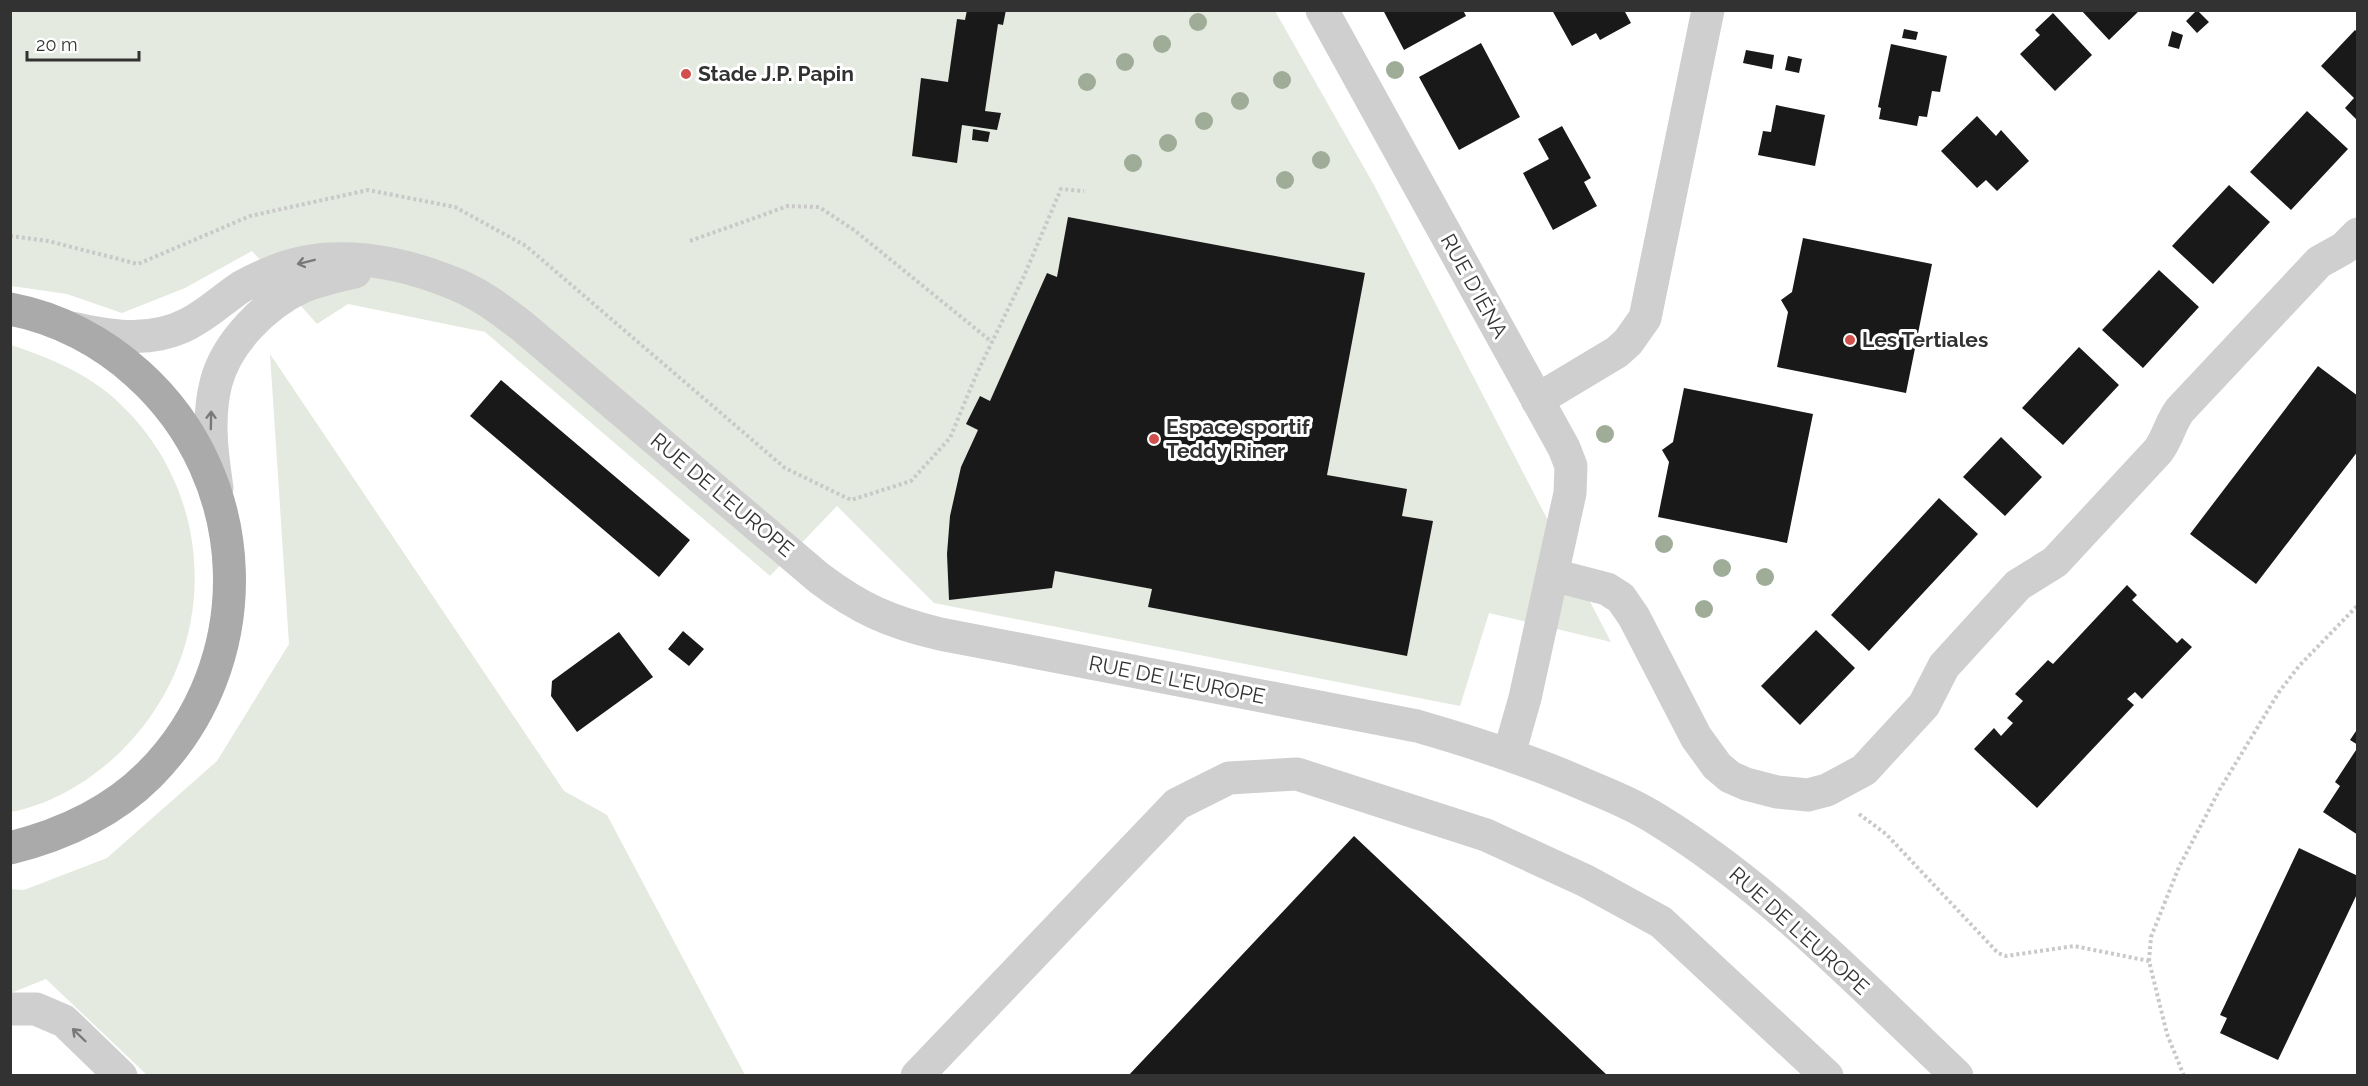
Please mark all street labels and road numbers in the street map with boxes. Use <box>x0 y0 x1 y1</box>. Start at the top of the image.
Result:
street label: RUE D'IÉNA <box>1436 229 1513 342</box>
street label: RUE DE L'EUROPE <box>646 427 799 562</box>
street label: RUE DE L'EUROPE <box>1087 650 1267 709</box>
street label: RUE DE L'EUROPE <box>1724 861 1874 1000</box>

